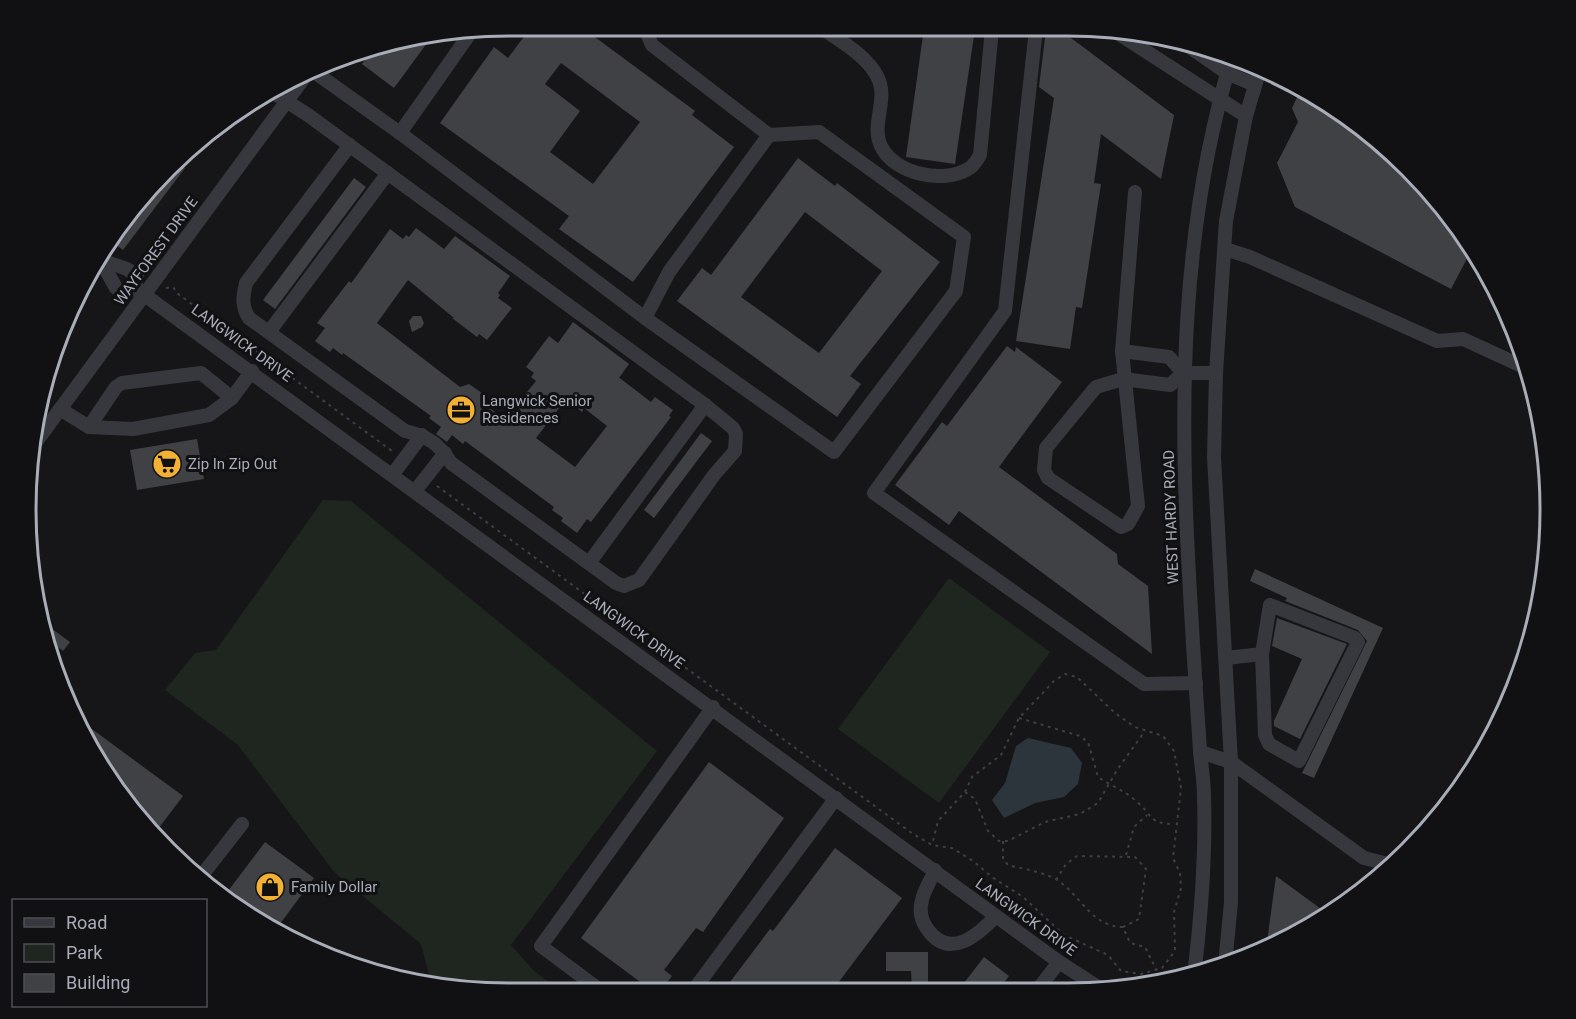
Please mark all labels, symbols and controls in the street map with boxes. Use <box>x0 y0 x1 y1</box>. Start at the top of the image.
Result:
street label: WAYFOREST DRIVE <box>111 193 202 309</box>
street label: LANGWICK DRIVE <box>188 300 296 386</box>
place label: Langwick Senior Residences <box>482 392 591 427</box>
office icon: Langwick Senior Residences <box>445 394 477 426</box>
supermarket icon: Zip In Zip Out <box>151 448 183 480</box>
street label: WEST HARDY ROAD <box>1160 450 1182 584</box>
place label: Zip In Zip Out <box>188 455 277 473</box>
street label: LANGWICK DRIVE <box>580 587 688 673</box>
shop icon: Family Dollar <box>254 871 286 903</box>
street label: LANGWICK DRIVE <box>972 874 1080 960</box>
place label: Family Dollar <box>291 878 377 896</box>
legend <box>12 899 207 1007</box>
text: Road <box>66 912 107 933</box>
text: Park <box>66 942 103 963</box>
text: Building <box>66 972 130 993</box>

